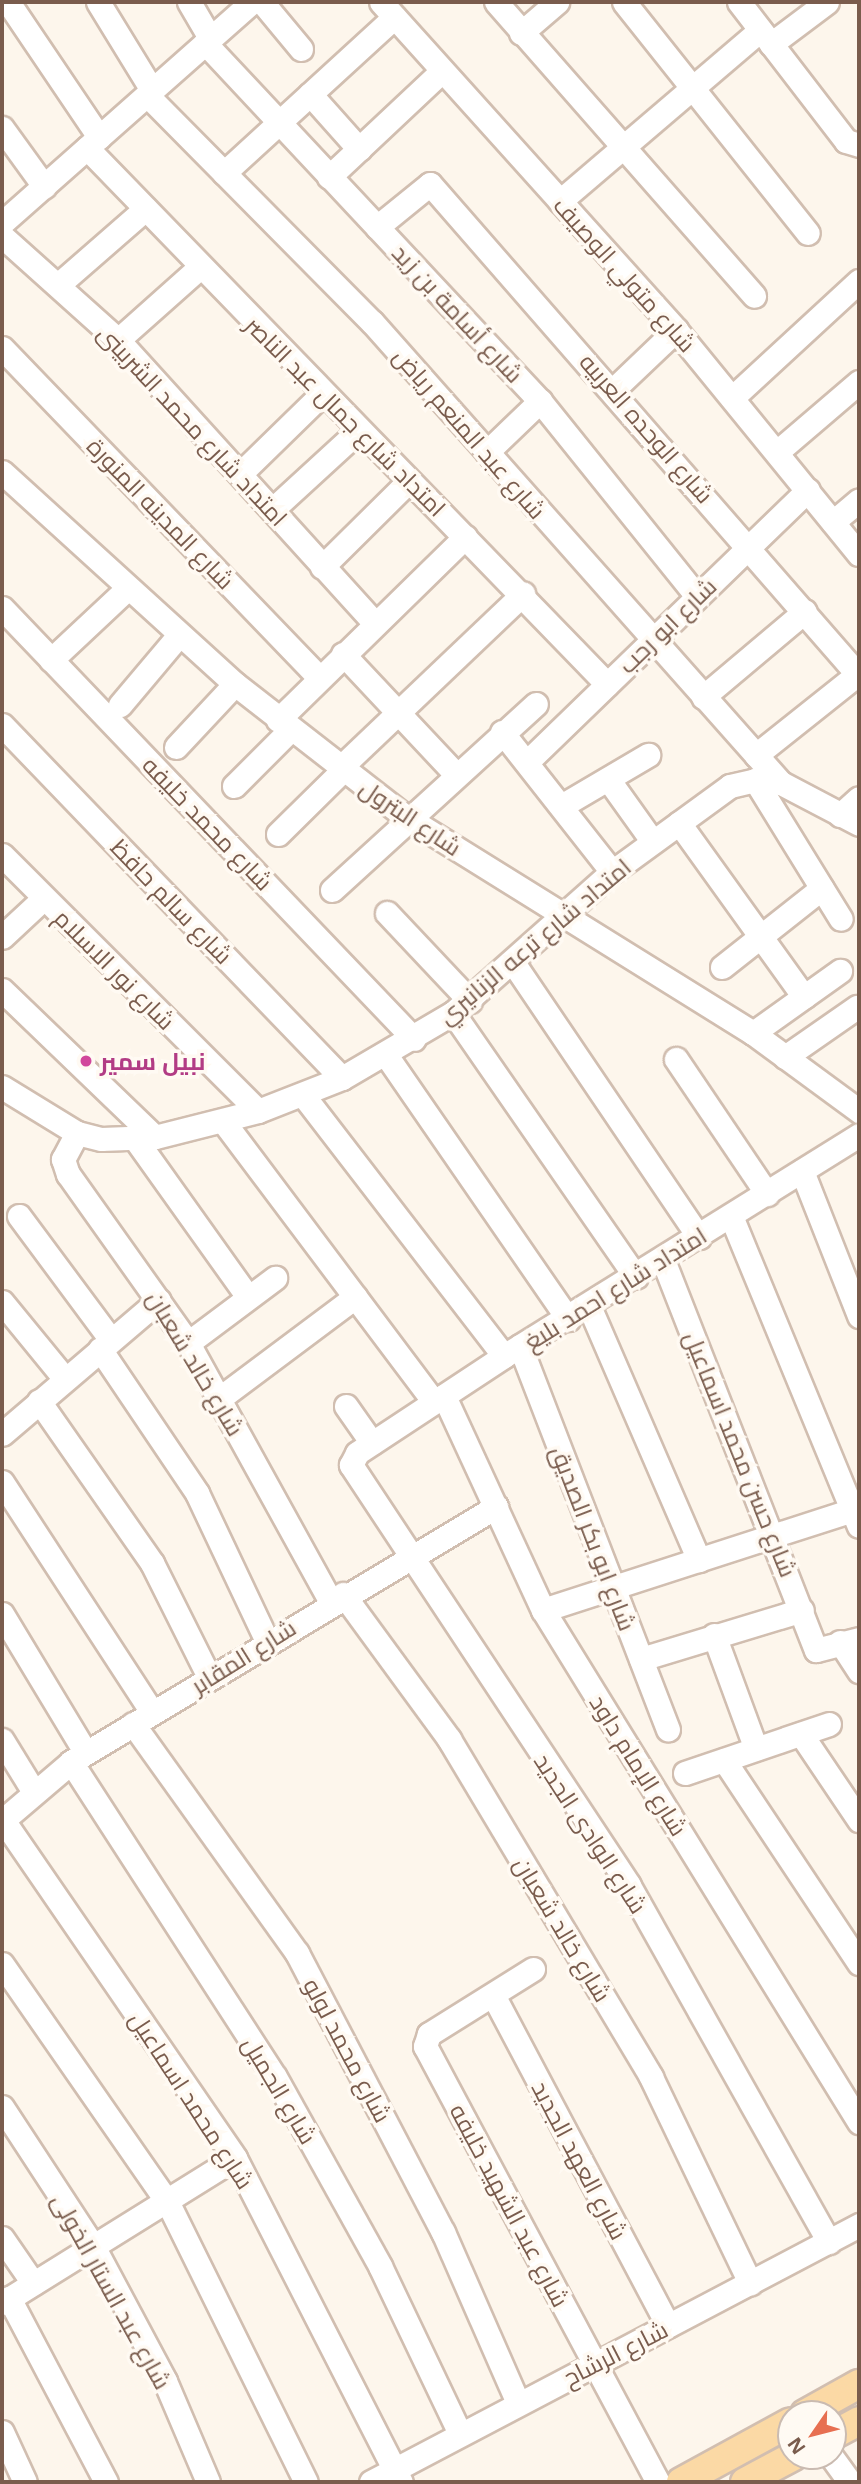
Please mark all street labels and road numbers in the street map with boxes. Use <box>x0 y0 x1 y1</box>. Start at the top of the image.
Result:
street label: شارع متولي الوصيف <box>548 191 702 357</box>
street label: شارع أسامة بن زيد <box>387 238 529 388</box>
street label: امتداد شارع جمال عبد الناصر <box>240 310 452 522</box>
street label: امتداد شارع محمد الشربينى <box>92 318 294 532</box>
street label: شارع عبد المنعم رياض <box>388 342 552 524</box>
street label: شارع الوحده العربيه <box>574 347 720 509</box>
street label: شارع المدينه المنورة <box>82 431 240 595</box>
street label: شارع ابو رجب <box>612 571 722 679</box>
street label: شارع محمد خليفه <box>137 750 279 896</box>
street label: شارع البترول <box>355 773 467 861</box>
street label: شارع سالم حافظ <box>105 833 239 969</box>
street label: امتداد شارع ترعه الزنانيري <box>432 852 636 1030</box>
street label: شارع نور الاسلام <box>49 903 181 1035</box>
street label: امتداد شارع احمد بليغ <box>518 1220 712 1356</box>
street label: شارع خالد شعبان <box>141 1285 251 1441</box>
street label: شارع حسن محمد اسماعيل <box>679 1327 803 1581</box>
street label: شارع ابو بكر الصديق <box>546 1442 642 1634</box>
street label: شارع المقابر <box>185 1613 301 1699</box>
street label: شارع الإمام داود <box>584 1689 694 1841</box>
street label: شارع الوادى الجديد <box>529 1748 653 1918</box>
street label: شارع خالد شعبان <box>508 1851 618 2007</box>
street label: شارع محمد لولو <box>298 1973 398 2127</box>
street label: شارع محمد اسماعيل <box>124 2006 260 2194</box>
street label: شارع الجميل <box>237 2031 323 2149</box>
street label: شارع العهد الجديد <box>526 2076 634 2244</box>
street label: شارع عبد الشهيد خليفه <box>444 2099 576 2311</box>
street label: شارع عبد الستار الخولى <box>46 2188 178 2394</box>
street label: شارع الرشاح <box>558 2314 672 2392</box>

